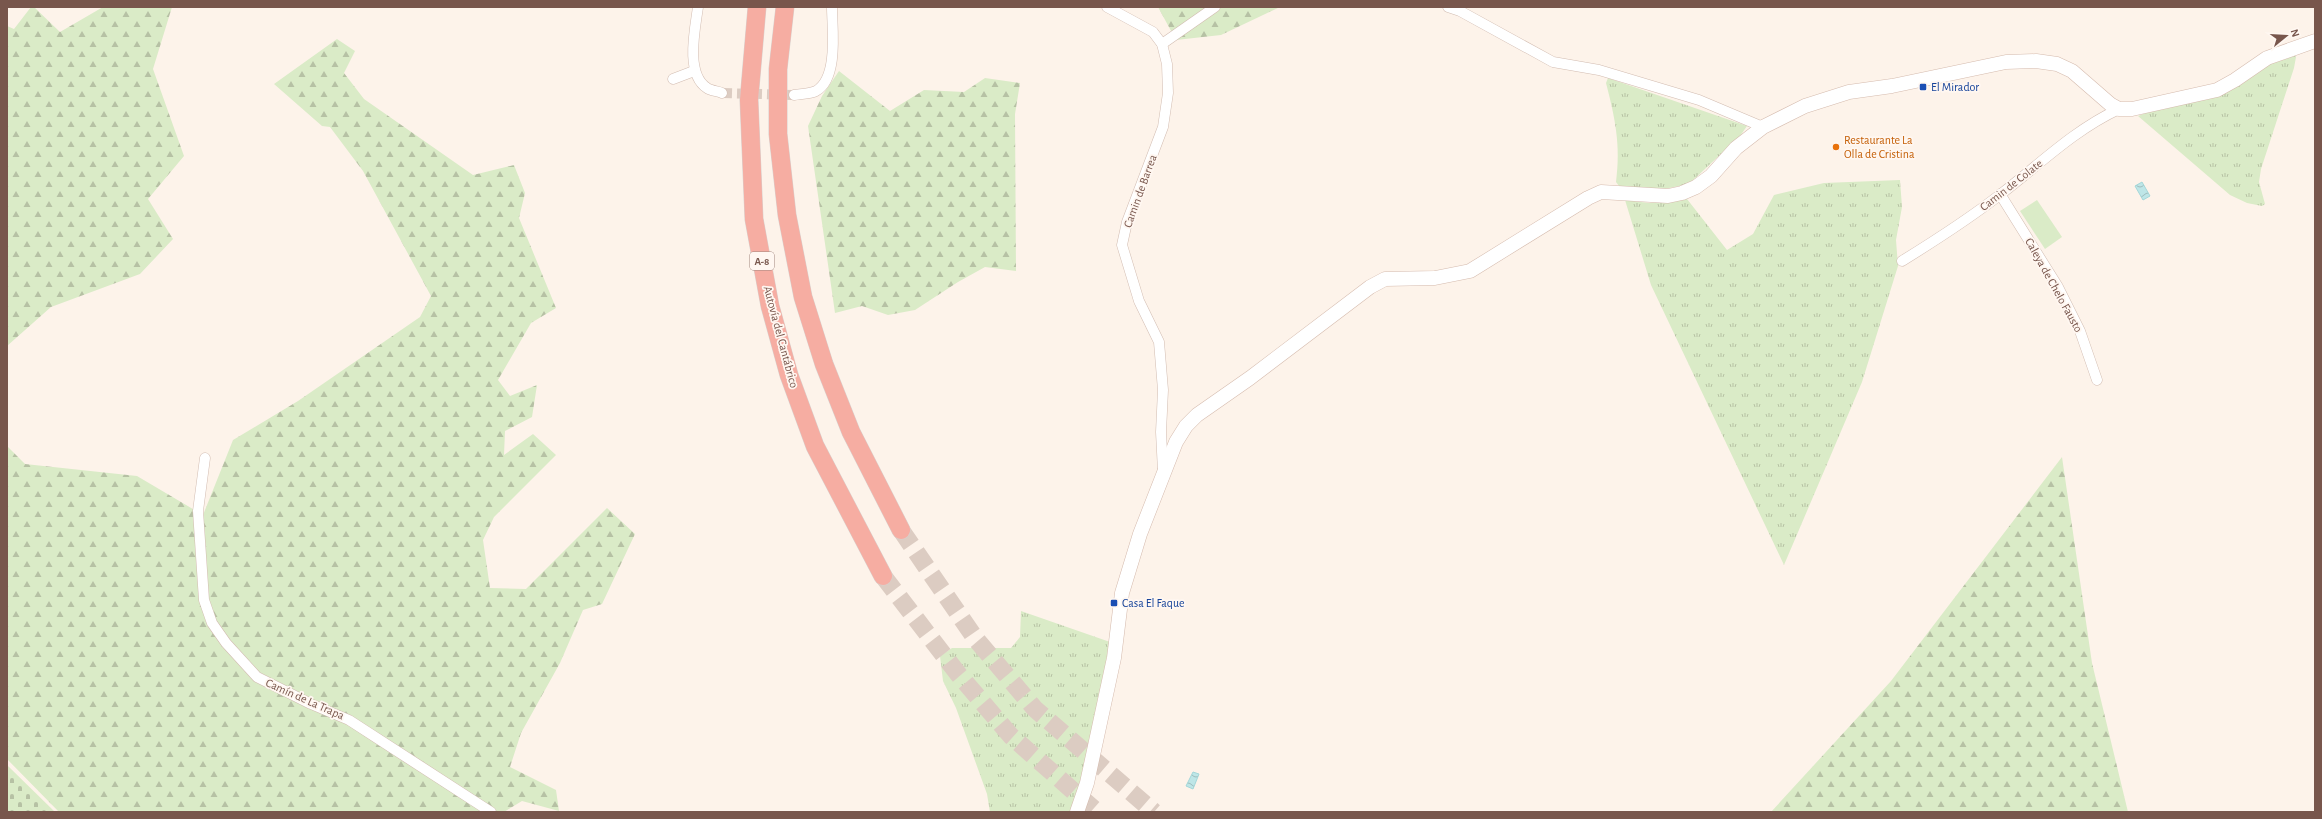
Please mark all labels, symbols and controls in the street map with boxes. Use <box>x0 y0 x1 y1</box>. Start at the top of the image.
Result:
north arrow <box>2266 16 2306 56</box>
text: N <box>2289 28 2301 38</box>
place label: El Mirador <box>1931 81 1979 93</box>
marker: El Mirador <box>1918 82 1928 92</box>
place label: Restaurante La Olla de Cristina <box>1844 134 1915 160</box>
marker: Restaurante La Olla de Cristina <box>1831 142 1841 152</box>
street label: Camin de Barrea <box>1121 152 1159 229</box>
street label: Camin de Colate <box>1977 157 2045 213</box>
street label: Caleya de Chelo Fausto <box>2022 236 2085 335</box>
road number: A-8 <box>750 252 774 270</box>
street label: Autovía del Cantábrico <box>762 285 800 389</box>
place label: Casa El Faque <box>1122 597 1185 609</box>
marker: Casa El Faque <box>1109 598 1119 608</box>
street label: Camín de La Trapa <box>264 676 347 722</box>

